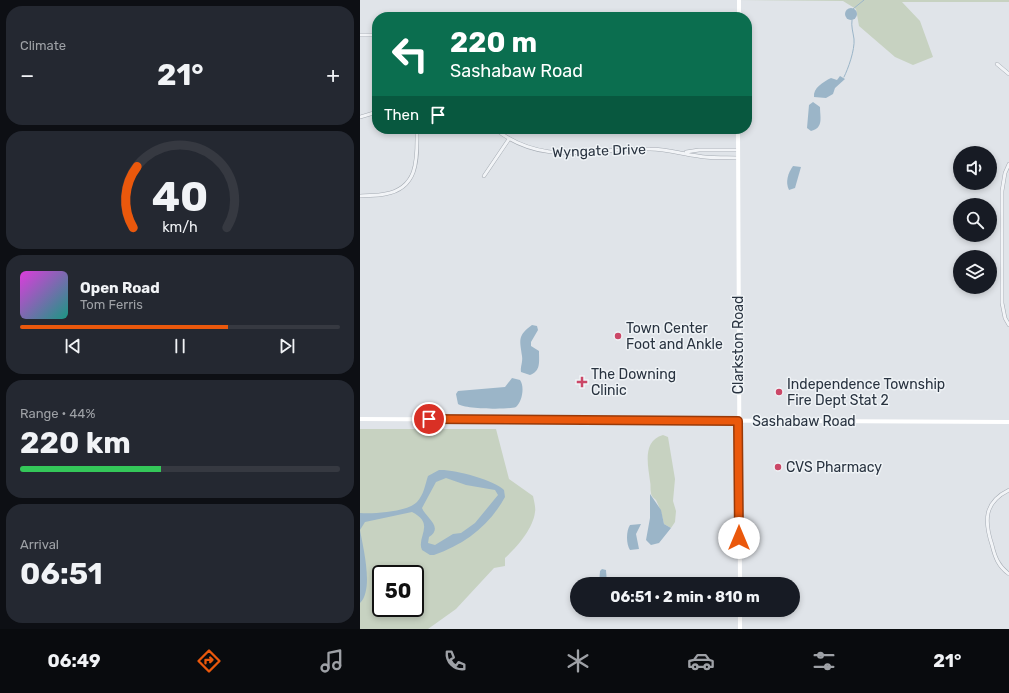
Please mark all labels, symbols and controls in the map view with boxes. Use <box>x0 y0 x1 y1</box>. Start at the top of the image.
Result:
text: 220 m <box>450 26 537 59</box>
icon: left <box>384 28 436 80</box>
text: Climate <box>20 38 66 53</box>
text: 21° <box>157 57 204 93</box>
text: Sashabaw Road <box>450 60 583 82</box>
text: − <box>20 62 34 89</box>
text: + <box>326 62 340 89</box>
icon: arrive <box>427 104 449 126</box>
text: Then <box>384 106 419 124</box>
street label: Wyngate Drive <box>552 141 646 161</box>
map controls <box>953 146 997 294</box>
button: sound <box>953 146 997 190</box>
text: 40 <box>152 172 208 221</box>
button: search <box>953 198 997 242</box>
text: km/h <box>162 218 198 235</box>
button: layers <box>953 250 997 294</box>
text: Open Road <box>80 279 160 297</box>
street label: Clarkston Road <box>730 296 747 394</box>
text: Tom Ferris <box>80 297 143 312</box>
place label: Town Center Foot and Ankle <box>626 320 723 353</box>
marker: Town Center Foot and Ankle <box>613 331 623 341</box>
icon: previous <box>62 335 84 357</box>
icon: pause <box>169 335 191 357</box>
icon: next <box>276 335 298 357</box>
place label: The Downing Clinic <box>591 366 676 399</box>
marker: The Downing Clinic <box>576 376 588 388</box>
place label: Independence Township Fire Dept Stat 2 <box>787 376 945 409</box>
marker: Independence Township Fire Dept Stat 2 <box>774 387 784 397</box>
pin <box>412 402 446 436</box>
text: Range · 44% <box>20 406 95 421</box>
icon: arrive <box>418 408 440 430</box>
street label: Sashabaw Road <box>752 413 856 430</box>
text: 220 km <box>20 425 131 461</box>
place label: CVS Pharmacy <box>786 459 882 476</box>
marker: CVS Pharmacy <box>773 462 783 472</box>
position arrow <box>718 517 760 559</box>
text: Arrival <box>20 537 59 552</box>
text: 06:51 <box>20 556 103 592</box>
speed limit sign: 50 <box>372 565 424 617</box>
text: 06:51 · 2 min · 810 m <box>610 588 760 606</box>
icon: directions <box>195 647 223 675</box>
icon: music <box>318 647 346 675</box>
icon: phone <box>441 647 469 675</box>
icon: climate <box>564 647 592 675</box>
icon: car <box>687 647 715 675</box>
icon: filters <box>810 647 838 675</box>
text: 06:49 <box>47 650 100 672</box>
text: 21° <box>933 650 961 672</box>

